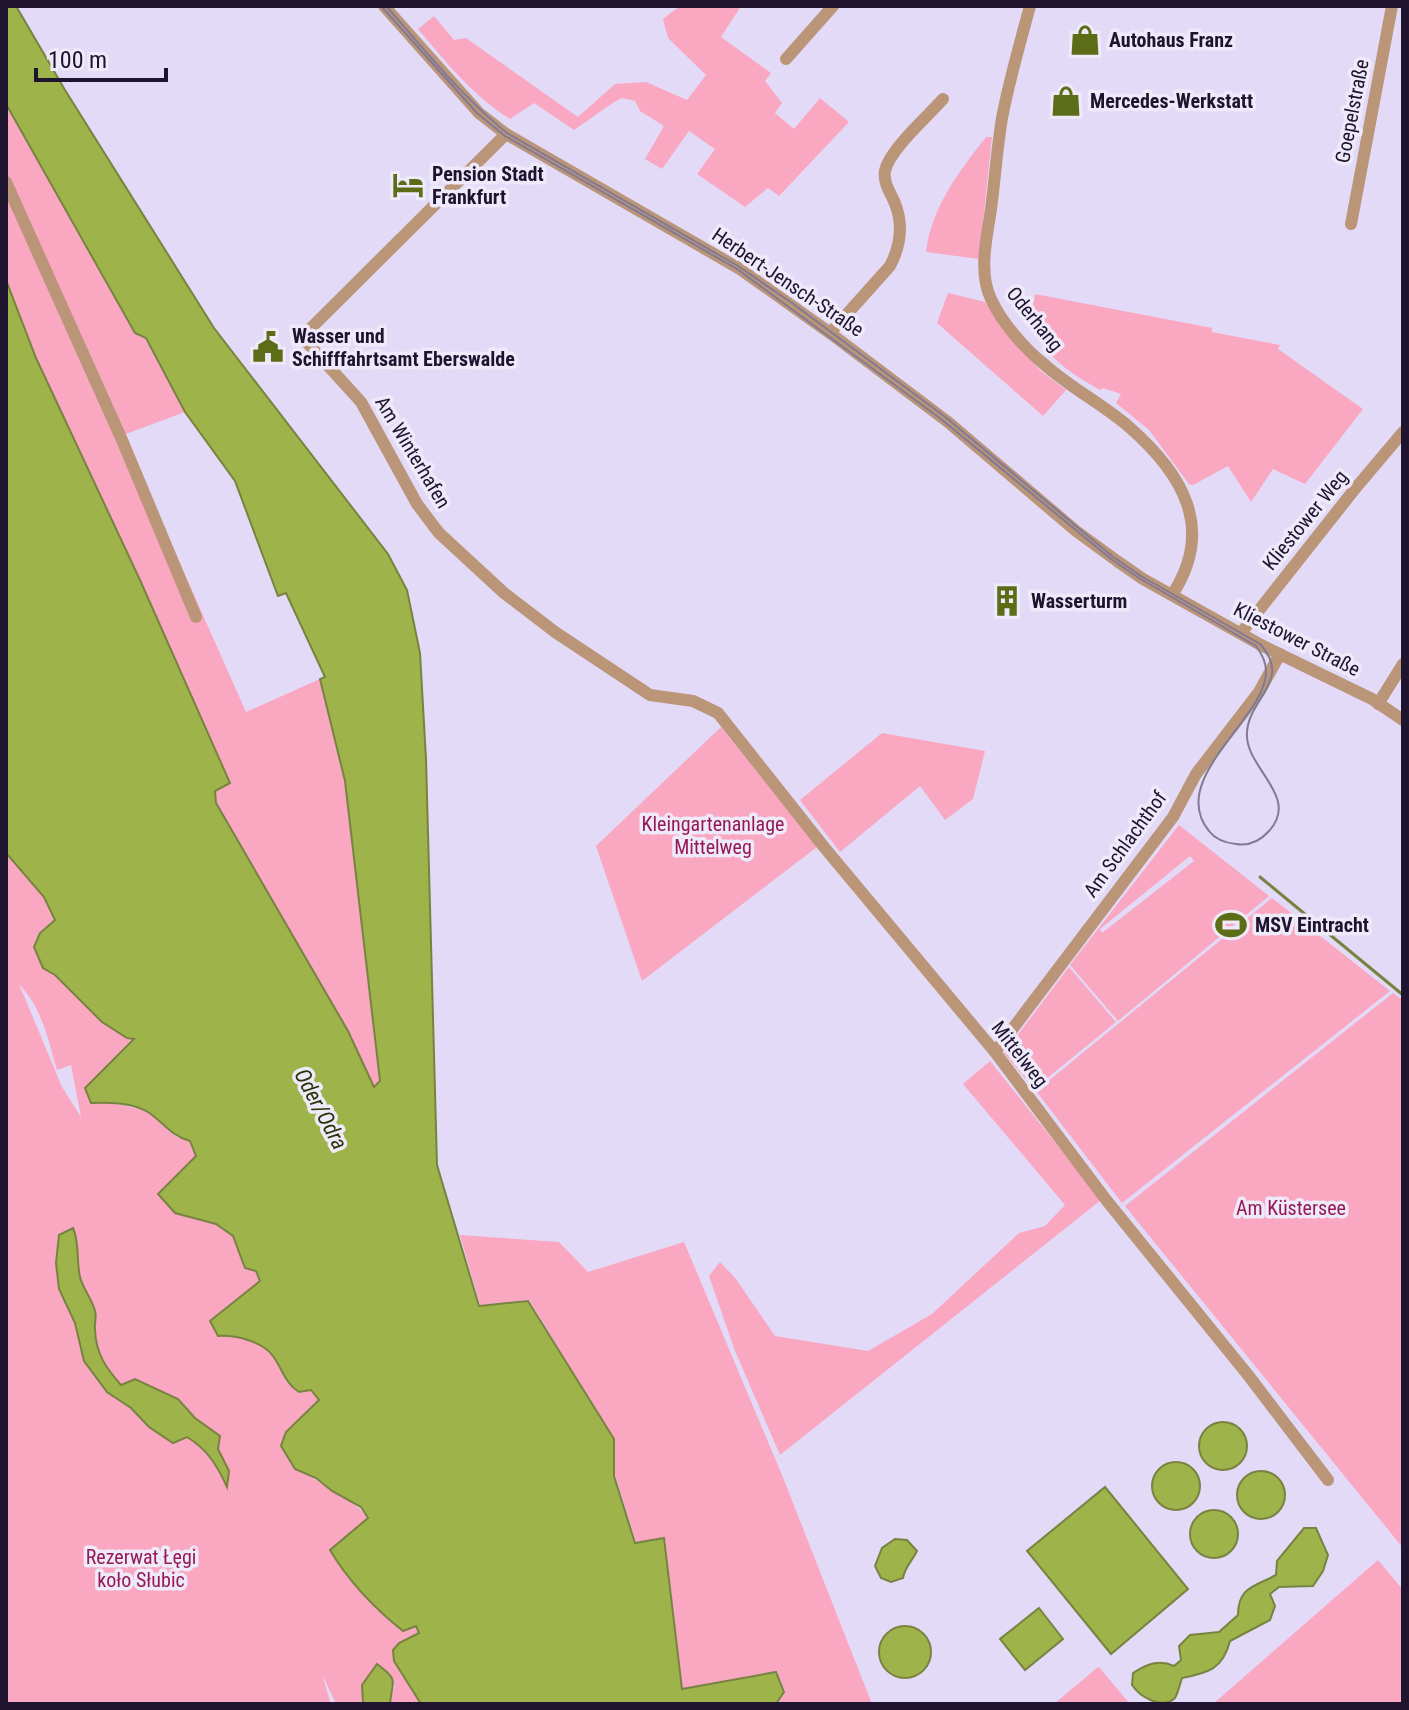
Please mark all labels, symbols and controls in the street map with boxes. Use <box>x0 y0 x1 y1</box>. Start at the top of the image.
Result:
shop icon: Autohaus Franz <box>1068 23 1102 57</box>
place label: Autohaus Franz <box>1109 28 1233 52</box>
scale bar <box>36 32 166 82</box>
text: 100 m <box>48 46 107 74</box>
street label: Goepelstraße <box>1330 57 1374 165</box>
shop icon: Mercedes-Werkstatt <box>1049 84 1083 118</box>
place label: Mercedes-Werkstatt <box>1090 89 1253 113</box>
place label: Pension Stadt Frankfurt <box>432 162 544 209</box>
hotel icon: Pension Stadt Frankfurt <box>391 168 425 202</box>
street label: Herbert-Jensch-Straße <box>708 222 868 342</box>
street label: Oderhang <box>1002 282 1068 356</box>
place label: Wasser und Schifffahrtsamt Eberswalde <box>292 324 515 371</box>
public building icon: Wasser und Schifffahrtsamt Eberswalde <box>251 330 285 364</box>
street label: Am Winterhafen <box>370 392 456 512</box>
street label: Kliestower Weg <box>1257 465 1353 575</box>
building icon: Wasserturm <box>990 584 1024 618</box>
place label: Wasserturm <box>1031 589 1127 613</box>
street label: Kliestower Straße <box>1230 597 1364 681</box>
street label: Am Schlachthof <box>1078 786 1172 902</box>
park label: Kleingartenanlage Mittelweg <box>642 812 784 859</box>
sports icon: MSV Eintracht <box>1214 908 1248 942</box>
place label: MSV Eintracht <box>1255 913 1369 937</box>
street label: Mittelweg <box>987 1016 1053 1092</box>
water label: Oder/Odra <box>289 1064 353 1154</box>
park label: Am Küstersee <box>1236 1196 1346 1220</box>
park label: Rezerwat Łęgi koło Słubic <box>86 1545 196 1592</box>

